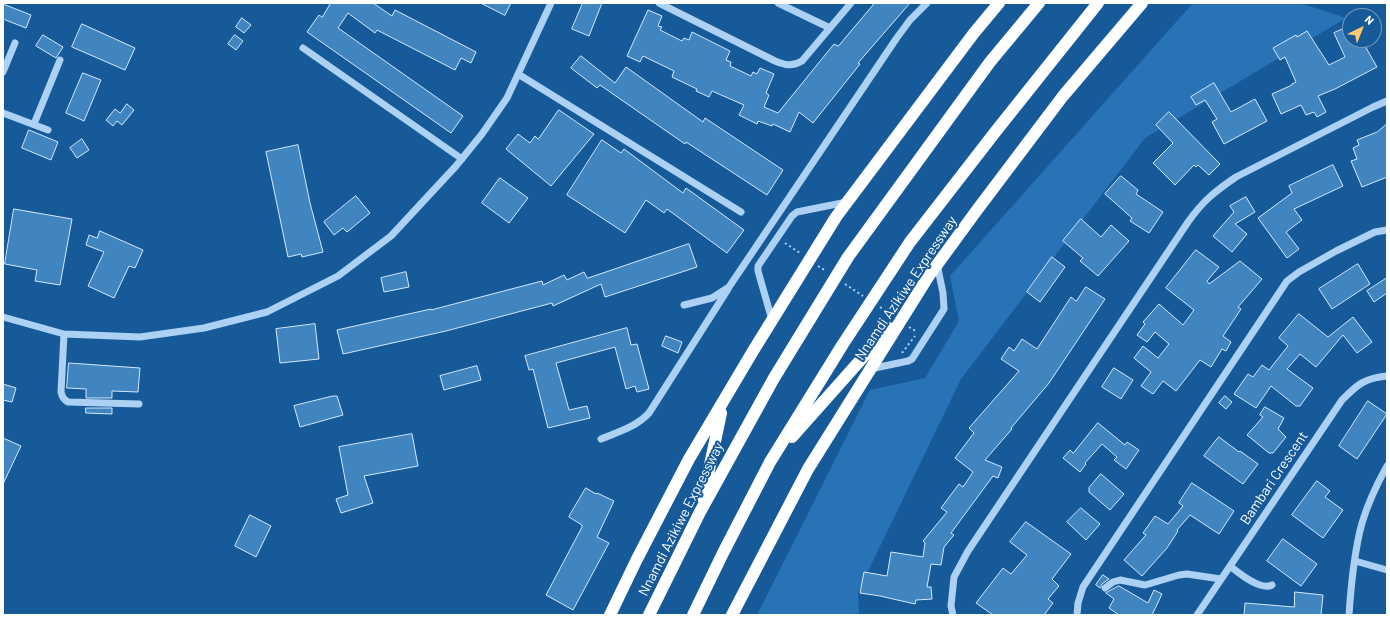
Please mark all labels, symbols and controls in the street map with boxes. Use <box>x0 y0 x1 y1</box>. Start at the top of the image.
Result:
north arrow <box>1342 8 1382 48</box>
text: N <box>1363 12 1377 27</box>
street label: Nnamdi Azikiwe Expressway <box>851 213 961 363</box>
street label: Bambari Crescent <box>1237 428 1311 528</box>
street label: Nnamdi Azikiwe Expressway <box>635 439 727 599</box>

